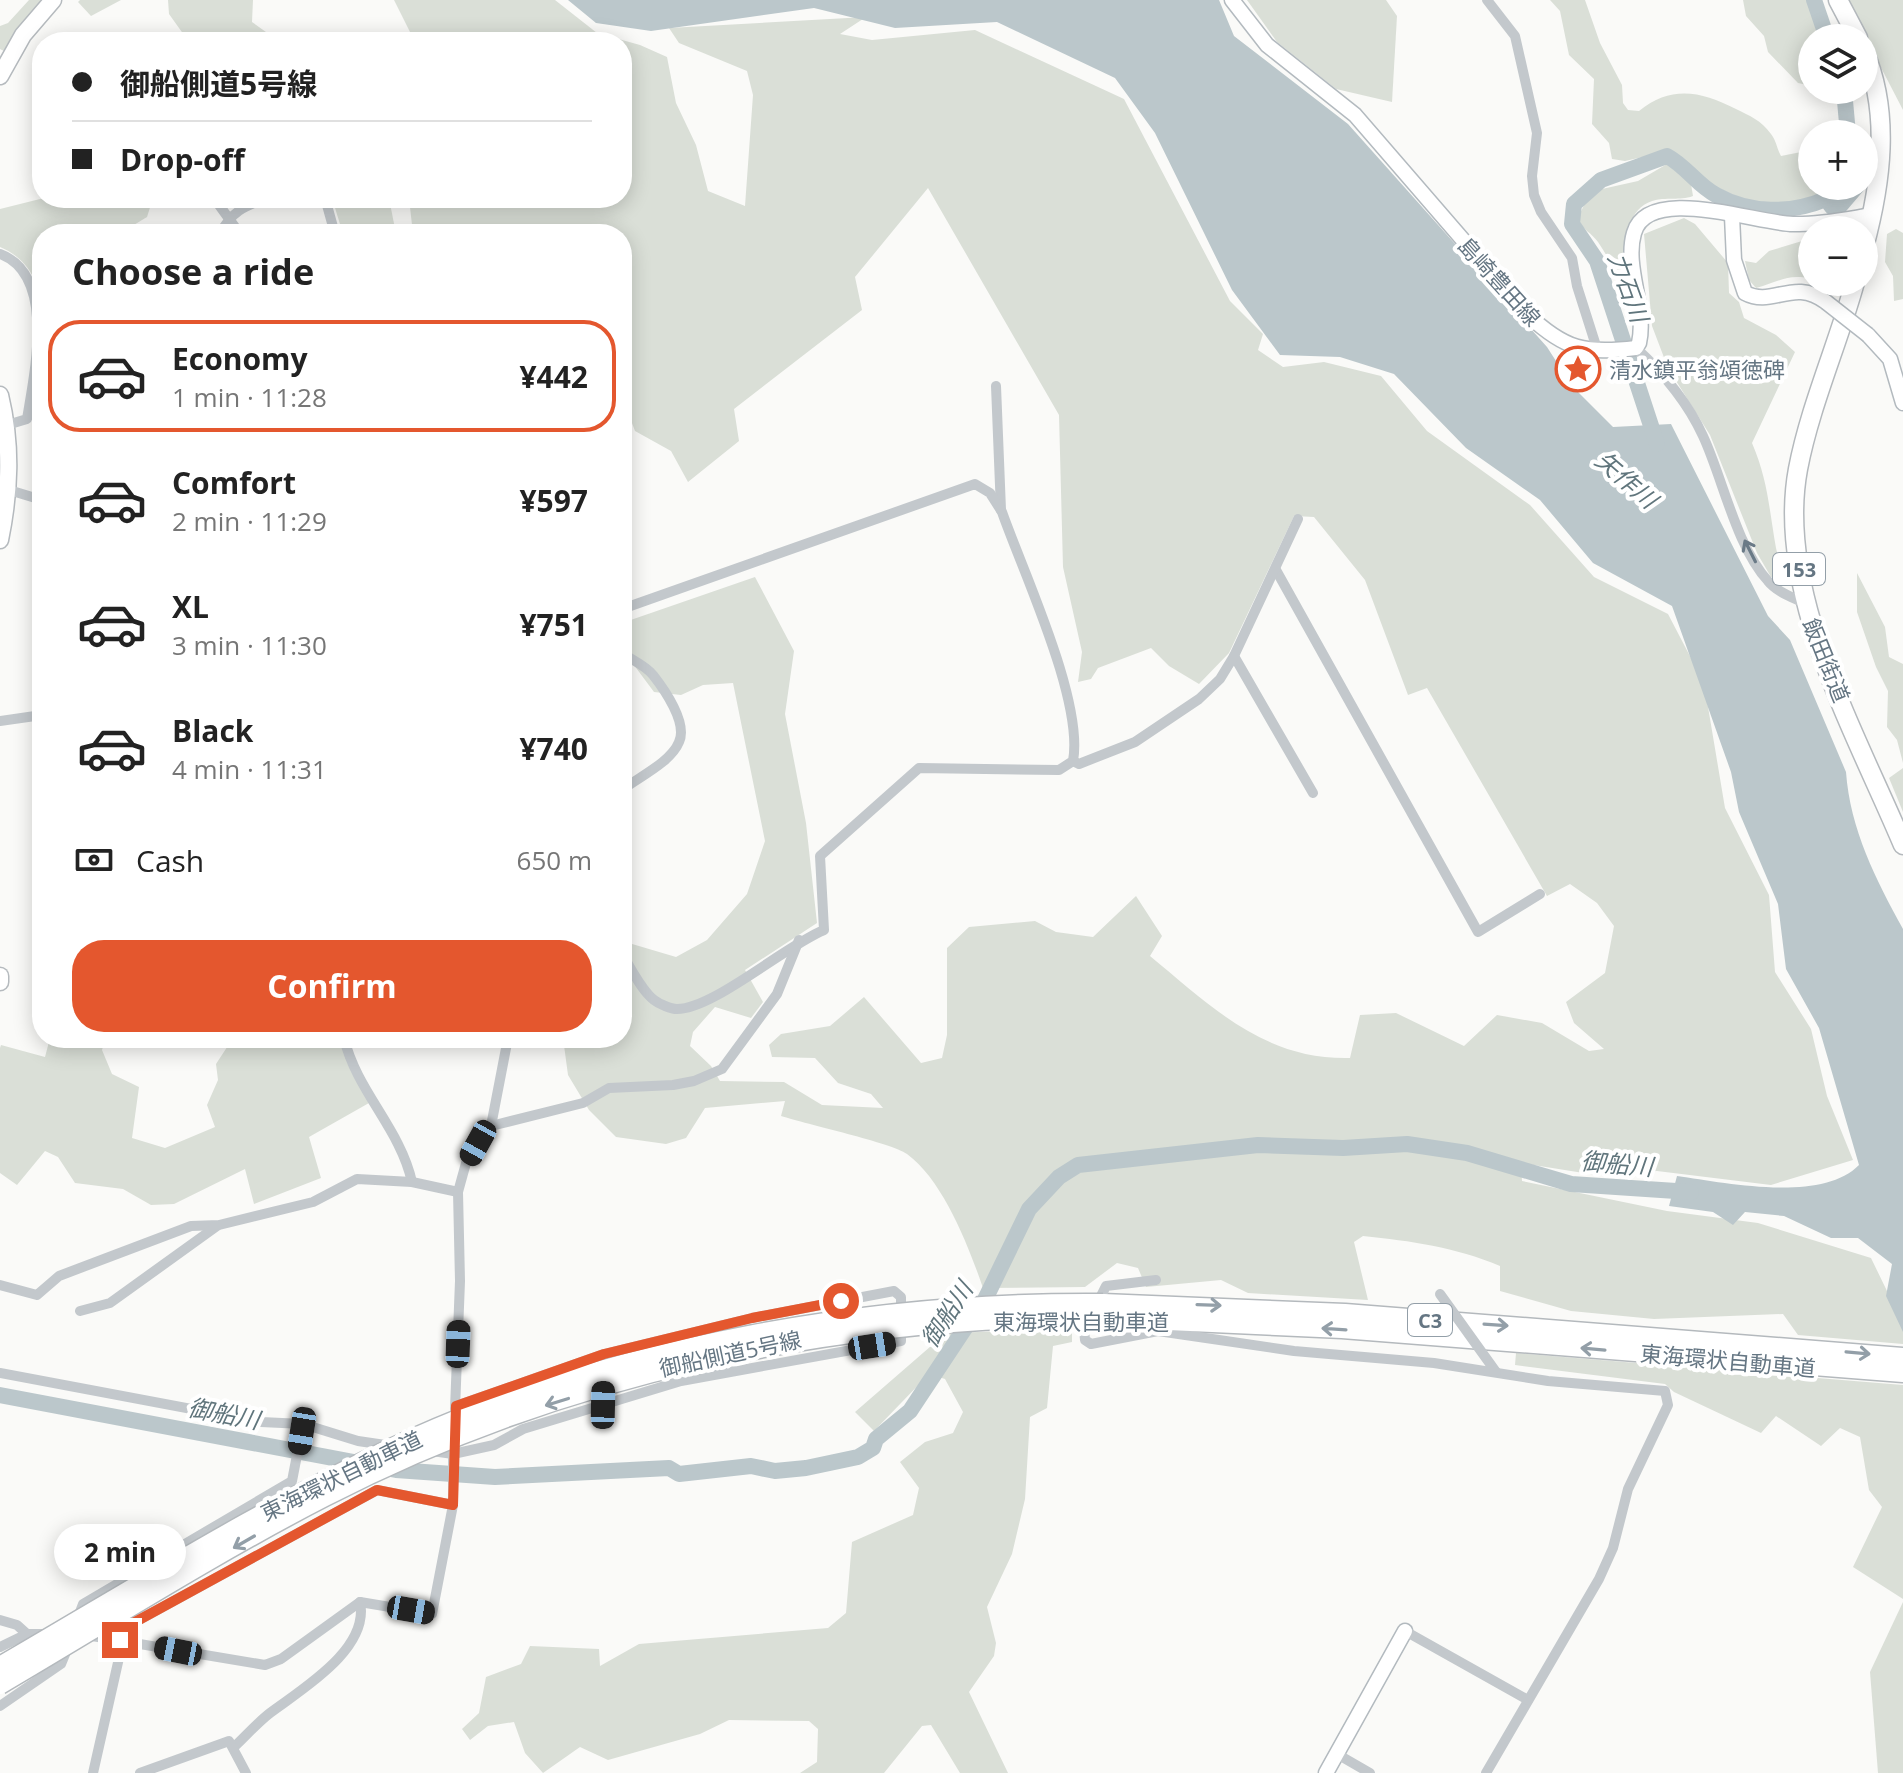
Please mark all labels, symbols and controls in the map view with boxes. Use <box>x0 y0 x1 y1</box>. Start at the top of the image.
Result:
map controls <box>1798 24 1878 296</box>
button: layers <box>1798 24 1878 104</box>
text: 御船側道5号線 <box>120 63 317 104</box>
button: + <box>1798 120 1878 200</box>
text: Drop-off <box>120 139 245 180</box>
button: − <box>1798 216 1878 296</box>
street label: 島崎豊田線 <box>1452 230 1548 332</box>
text: Choose a ride <box>72 247 314 296</box>
water label: 力石川 <box>1601 248 1658 329</box>
text: Economy <box>172 338 308 379</box>
icon: car <box>76 340 148 412</box>
place icon: 清水鎮平翁頌徳碑 <box>1554 345 1602 393</box>
place label: 清水鎮平翁頌徳碑 <box>1609 354 1785 384</box>
text: ¥442 <box>519 356 588 397</box>
text: 1 min · 11:28 <box>172 379 327 415</box>
water label: 矢作川 <box>1589 443 1667 517</box>
text: Comfort <box>172 462 296 503</box>
icon: car <box>76 464 148 536</box>
text: ¥597 <box>519 480 588 521</box>
text: 2 min · 11:29 <box>172 503 327 539</box>
one-way arrow <box>1742 540 1758 564</box>
road number: 153 <box>1773 553 1825 585</box>
text: XL <box>172 586 209 627</box>
icon: car <box>76 588 148 660</box>
text: ¥751 <box>519 604 588 645</box>
street label: 飯田街道 <box>1797 614 1857 706</box>
text: 3 min · 11:30 <box>172 627 327 663</box>
text: Black <box>172 710 253 751</box>
icon: car <box>76 712 148 784</box>
text: ¥740 <box>519 728 588 769</box>
text: 4 min · 11:31 <box>172 751 327 787</box>
icon: cash <box>72 838 116 882</box>
text: Cash <box>136 840 204 881</box>
text: 650 m <box>517 842 592 878</box>
button: Confirm <box>72 940 592 1032</box>
car <box>456 1116 500 1170</box>
water label: 御船川 <box>1580 1143 1657 1183</box>
water label: 御船川 <box>913 1272 981 1353</box>
route start <box>823 1283 859 1319</box>
one-way arrow <box>1195 1297 1222 1312</box>
road number: C3 <box>1408 1304 1452 1336</box>
street label: 東海環状自動車道 <box>993 1306 1169 1336</box>
one-way arrow <box>1482 1318 1509 1333</box>
car <box>445 1320 471 1368</box>
one-way arrow <box>1321 1321 1348 1336</box>
street label: 御船側道5号線 <box>656 1323 804 1383</box>
car <box>846 1330 898 1362</box>
street label: 東海環状自動車道 <box>1639 1337 1817 1383</box>
one-way arrow <box>1580 1341 1607 1356</box>
one-way arrow <box>1844 1346 1871 1361</box>
car <box>591 1381 615 1429</box>
water label: 御船川 <box>186 1390 265 1437</box>
one-way arrow <box>545 1395 571 1410</box>
car <box>286 1405 318 1457</box>
street label: 東海環状自動車道 <box>255 1423 427 1527</box>
callout: 2 min <box>54 1524 186 1580</box>
text: 2 min <box>84 1534 156 1570</box>
one-way arrow <box>233 1534 256 1550</box>
car <box>385 1594 437 1626</box>
route end <box>102 1622 138 1658</box>
car <box>152 1635 204 1667</box>

